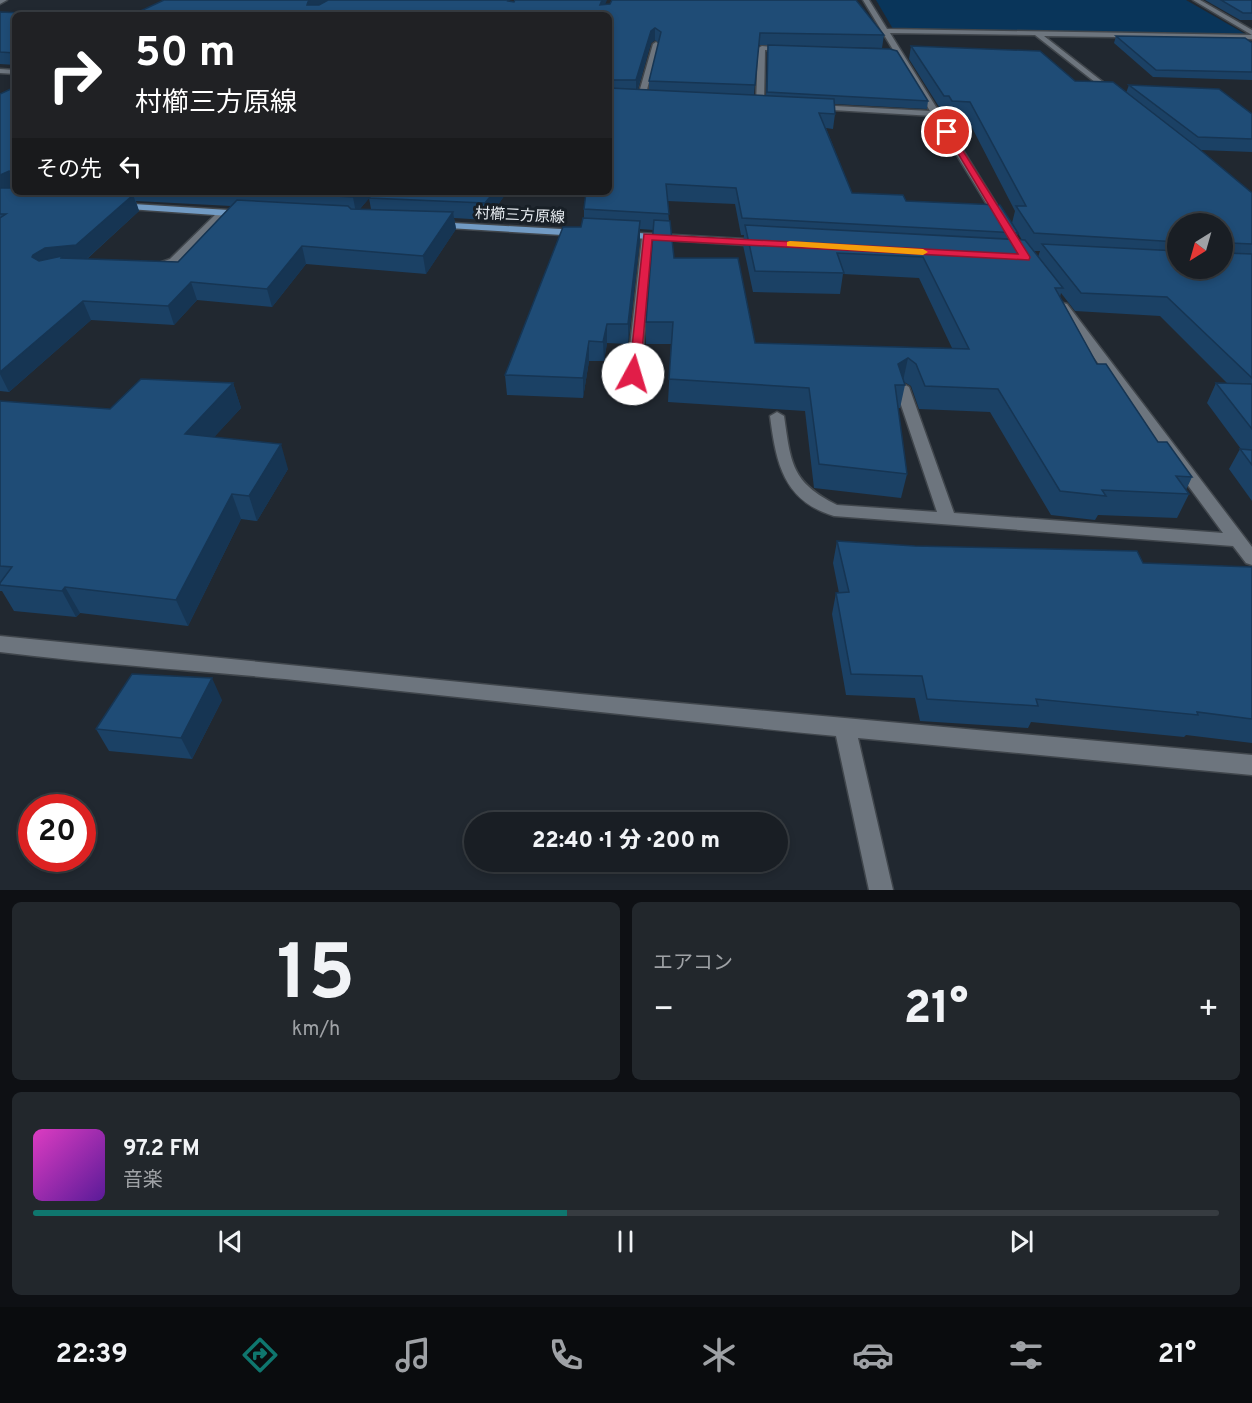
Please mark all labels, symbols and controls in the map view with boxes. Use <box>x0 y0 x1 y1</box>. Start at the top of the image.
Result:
text: 50 m <box>135 28 236 81</box>
icon: right <box>36 36 114 114</box>
text: 村櫛三方原線 <box>135 87 297 121</box>
pin <box>921 106 972 157</box>
icon: arrive <box>930 115 963 148</box>
icon: left <box>114 150 147 183</box>
text: その先 <box>36 157 102 184</box>
street label: 村櫛三方原線 <box>474 204 565 228</box>
north arrow <box>1167 213 1233 279</box>
map controls <box>1167 213 1233 279</box>
position arrow <box>601 342 665 406</box>
speed limit sign: 20 <box>18 794 96 872</box>
text: 22:40 · 1 分 · 200 m <box>532 828 720 855</box>
text: 15 <box>277 928 355 1027</box>
text: エアコン <box>653 951 733 977</box>
text: 21° <box>904 982 968 1039</box>
text: − <box>653 990 674 1032</box>
text: + <box>1198 990 1219 1032</box>
text: km/h <box>292 1017 340 1043</box>
text: 97.2 FM <box>123 1136 200 1163</box>
text: 音楽 <box>123 1168 163 1194</box>
icon: previous <box>214 1225 247 1258</box>
icon: pause <box>609 1225 642 1258</box>
icon: next <box>1005 1225 1038 1258</box>
icon: directions <box>239 1334 281 1376</box>
icon: music <box>392 1334 434 1376</box>
icon: phone <box>545 1334 587 1376</box>
icon: climate <box>698 1334 740 1376</box>
icon: car <box>852 1334 894 1376</box>
icon: filters <box>1005 1334 1047 1376</box>
text: 22:39 <box>56 1338 128 1372</box>
text: 21° <box>1158 1338 1196 1372</box>

